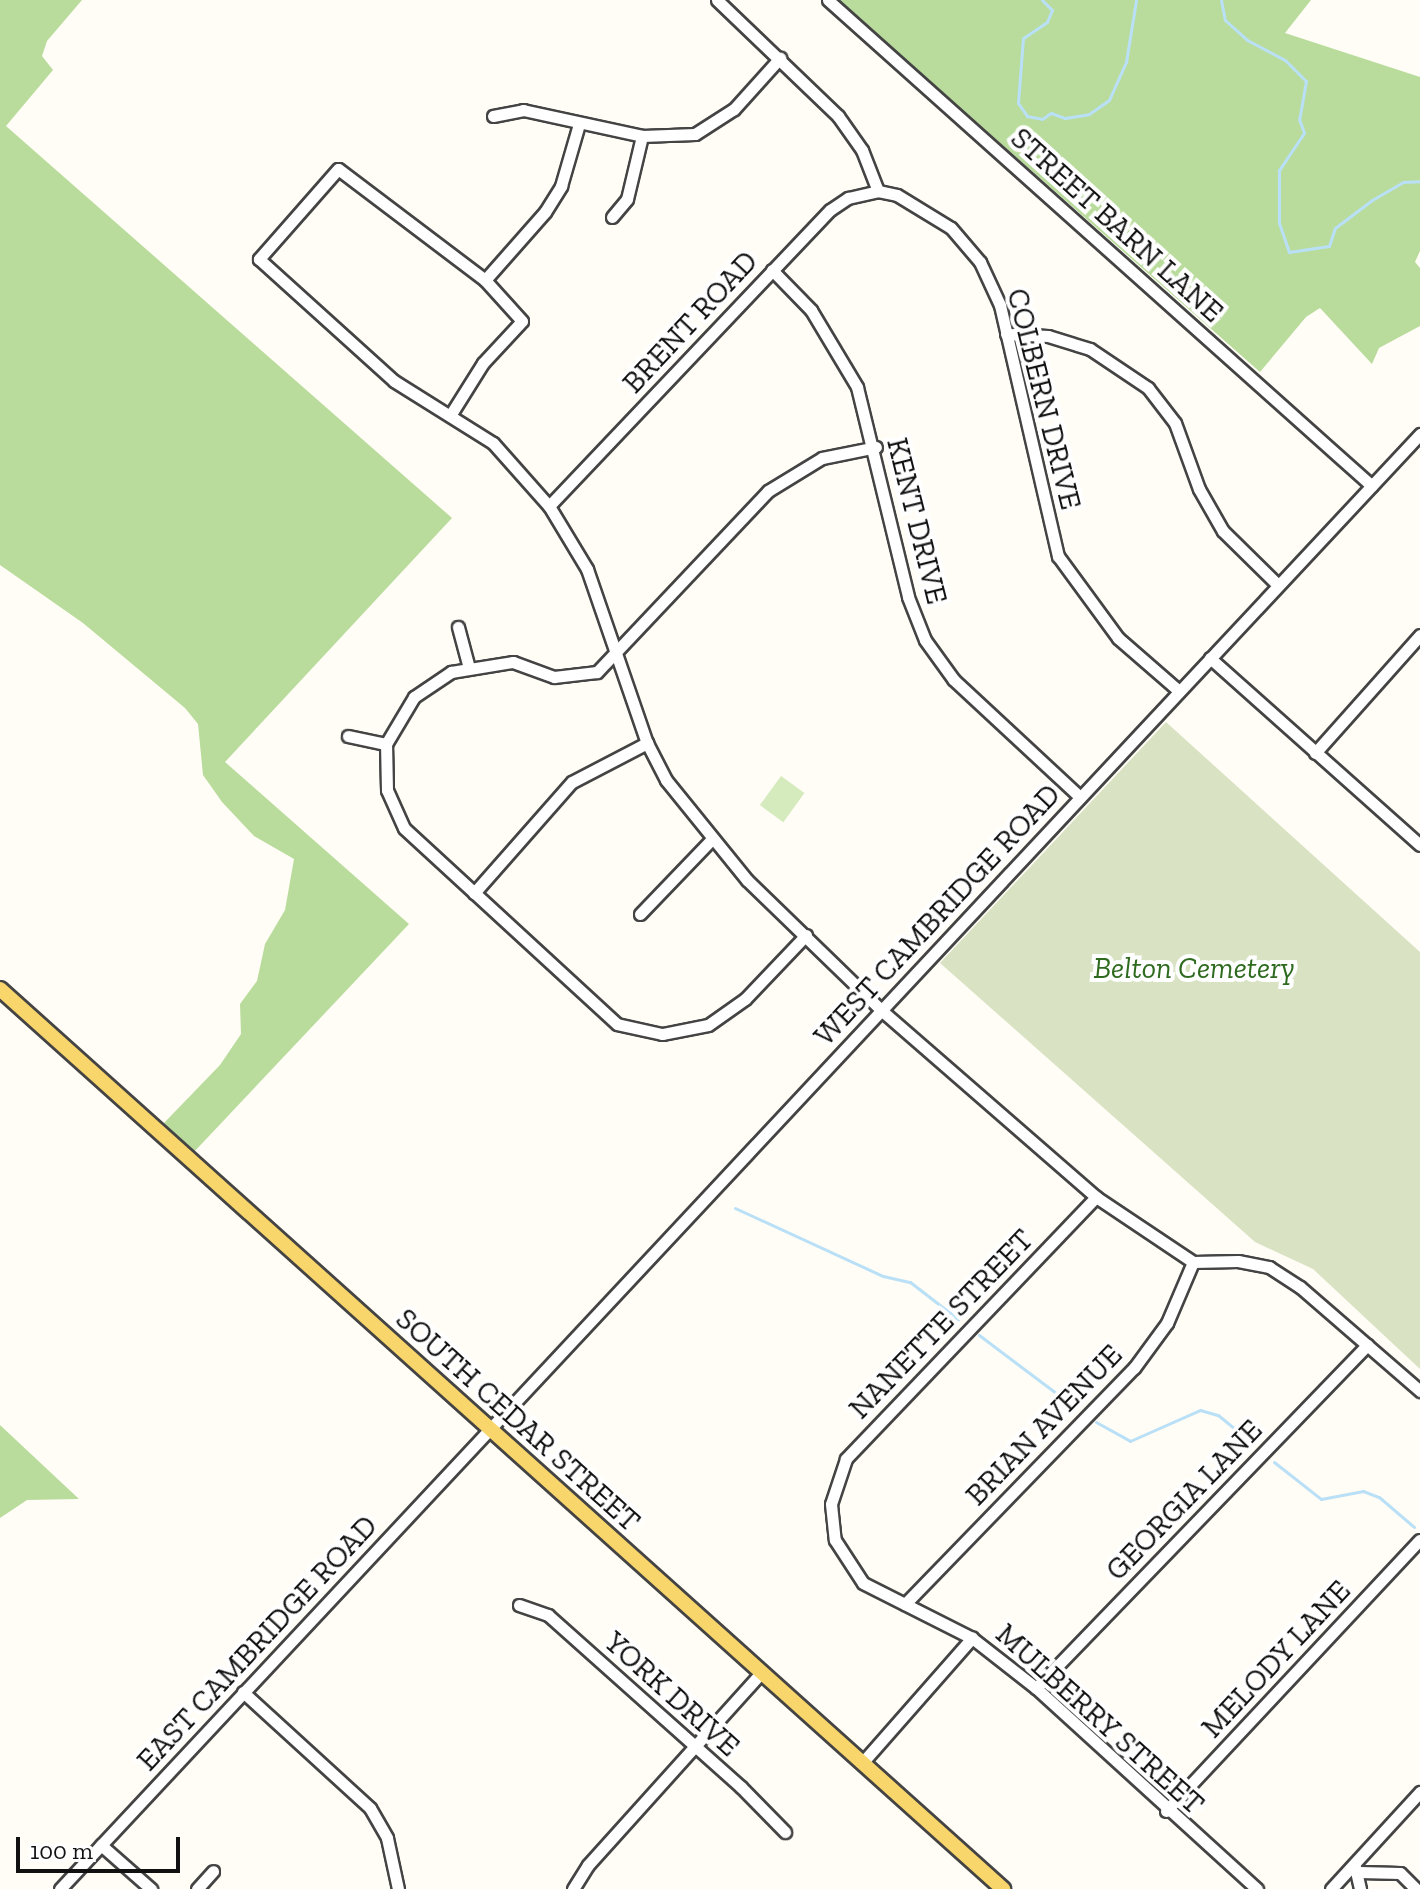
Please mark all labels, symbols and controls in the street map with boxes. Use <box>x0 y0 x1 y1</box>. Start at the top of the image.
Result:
street label: STREET BARN LANE <box>1003 120 1231 330</box>
street label: BRENT ROAD <box>615 243 765 401</box>
street label: COLBERN DRIVE <box>999 285 1089 513</box>
street label: KENT DRIVE <box>879 434 955 608</box>
street label: WEST CAMBRIDGE ROAD <box>806 777 1068 1053</box>
park label: Belton Cemetery <box>1093 950 1295 986</box>
street label: NANETTE STREET <box>841 1222 1041 1426</box>
street label: SOUTH CEDAR STREET <box>388 1301 648 1539</box>
street label: BRIAN AVENUE <box>958 1337 1130 1513</box>
street label: GEORGIA LANE <box>1098 1412 1270 1588</box>
street label: EAST CAMBRIDGE ROAD <box>129 1508 385 1778</box>
street label: MELODY LANE <box>1194 1573 1358 1745</box>
street label: MULBERRY STREET <box>988 1616 1212 1822</box>
street label: YORK DRIVE <box>597 1624 747 1764</box>
scale bar <box>20 1821 184 1871</box>
text: 100 m <box>30 1836 93 1865</box>

